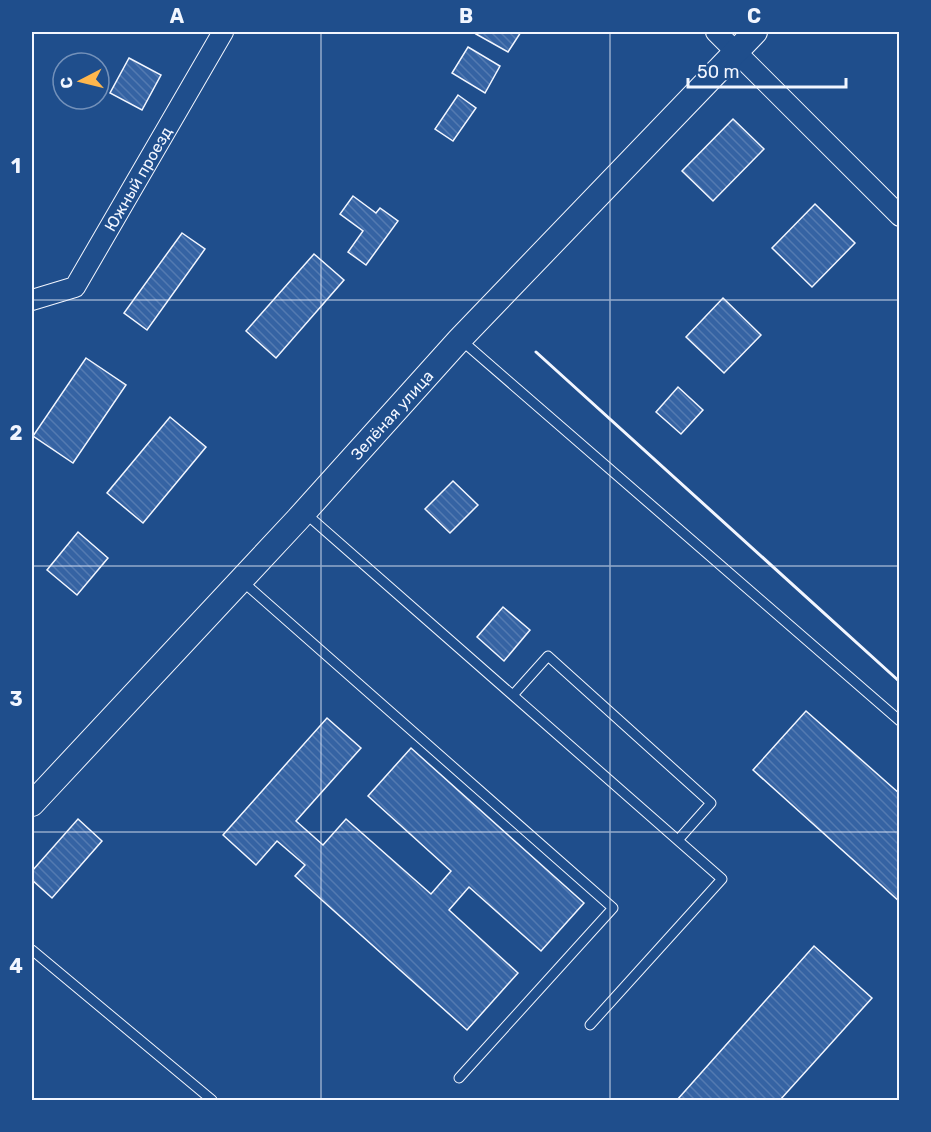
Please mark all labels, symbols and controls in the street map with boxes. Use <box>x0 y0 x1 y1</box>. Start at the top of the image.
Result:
text: A <box>170 4 185 28</box>
text: B <box>459 4 473 28</box>
text: C <box>747 4 761 28</box>
north arrow <box>51 51 111 111</box>
scale bar <box>688 51 846 89</box>
text: 50 m <box>697 61 740 83</box>
text: С <box>56 76 77 90</box>
street label: Южный проезд <box>100 123 176 235</box>
text: 1 <box>11 154 21 178</box>
street label: Зелёная улица <box>346 366 437 464</box>
text: 2 <box>10 421 23 445</box>
text: 3 <box>9 687 23 711</box>
text: 4 <box>9 954 23 978</box>

